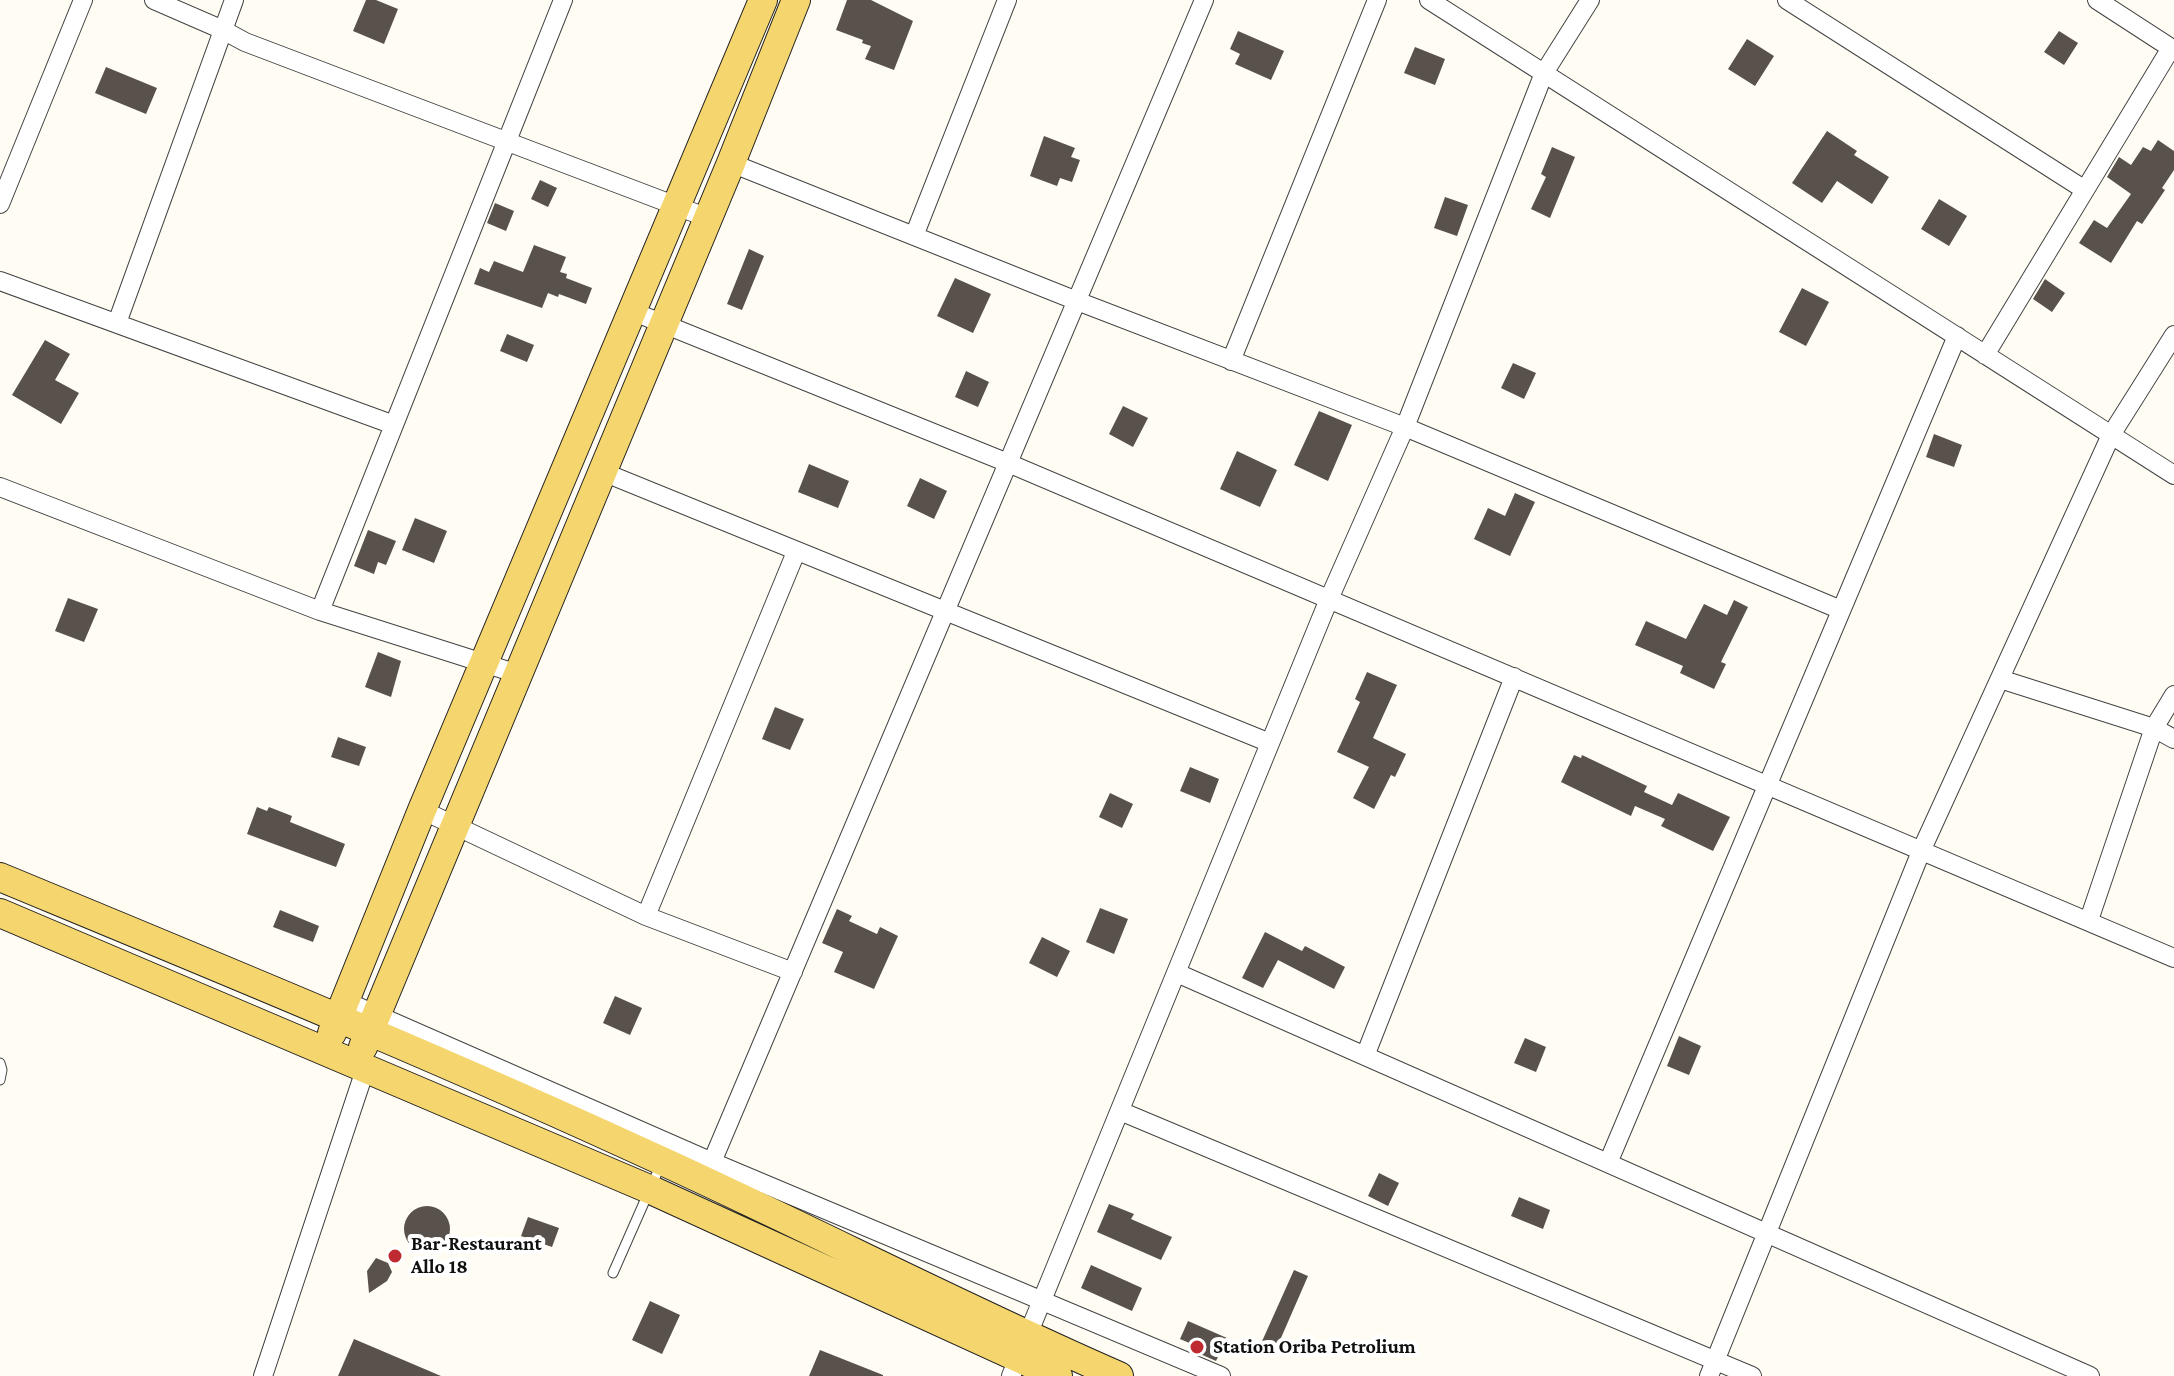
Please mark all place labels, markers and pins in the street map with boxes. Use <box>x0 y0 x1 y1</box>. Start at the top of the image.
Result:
place label: Bar-Restaurant Allo 18 <box>411 1232 542 1279</box>
marker: Bar-Restaurant Allo 18 <box>386 1247 404 1265</box>
place label: Station Oriba Petrolium <box>1213 1335 1416 1359</box>
marker: Station Oriba Petrolium <box>1188 1338 1206 1356</box>

